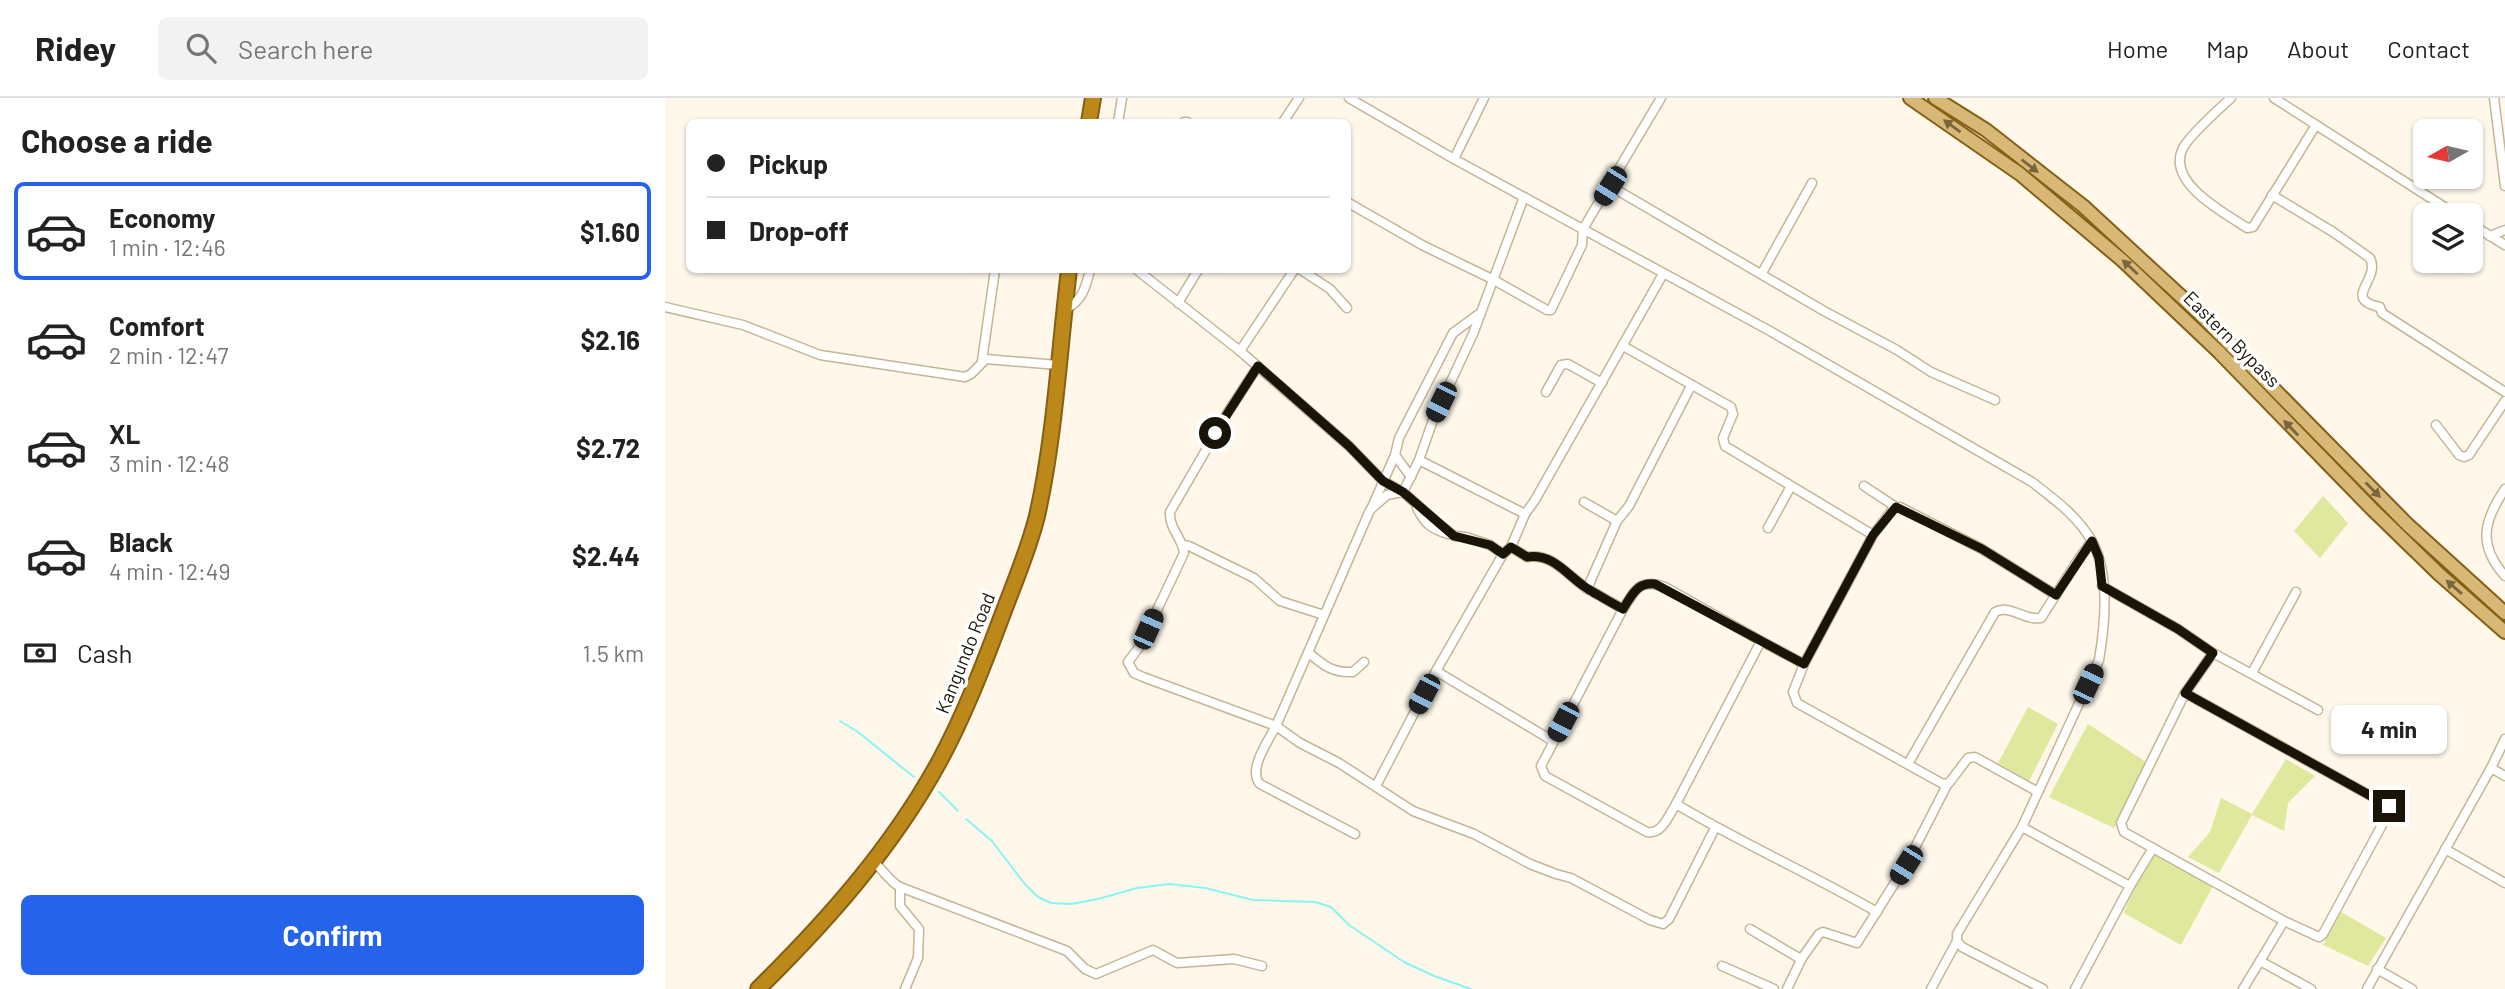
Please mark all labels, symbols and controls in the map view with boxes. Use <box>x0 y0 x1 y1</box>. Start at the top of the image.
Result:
search box <box>158 17 648 80</box>
text: Ridey <box>35 28 116 68</box>
icon: search <box>182 29 220 67</box>
text: Search here <box>238 33 373 64</box>
text: Home <box>2107 34 2168 63</box>
text: Map <box>2206 34 2249 63</box>
text: About <box>2287 34 2349 63</box>
text: Contact <box>2387 34 2470 63</box>
one-way arrow <box>1943 119 1961 133</box>
north arrow <box>2413 119 2483 189</box>
map controls <box>2413 119 2483 273</box>
text: Choose a ride <box>21 121 213 159</box>
text: Pickup <box>749 148 828 179</box>
one-way arrow <box>2021 158 2039 172</box>
car <box>1590 163 1631 209</box>
icon: car <box>25 200 88 263</box>
text: Economy <box>109 202 215 233</box>
button: layers <box>2413 203 2483 273</box>
text: Drop-off <box>749 215 849 246</box>
text: $1.60 <box>580 216 640 247</box>
text: 1 min · 12:46 <box>109 233 226 261</box>
one-way arrow <box>2122 260 2139 276</box>
street label: Eastern Bypass <box>2179 286 2285 392</box>
icon: car <box>25 308 88 371</box>
text: Comfort <box>109 310 205 341</box>
text: $2.16 <box>580 324 640 355</box>
text: 2 min · 12:47 <box>109 341 228 369</box>
car <box>1423 379 1460 425</box>
icon: car <box>25 416 88 479</box>
route start <box>1199 417 1231 449</box>
text: XL <box>109 418 140 449</box>
one-way arrow <box>2283 419 2300 436</box>
text: $2.72 <box>576 432 640 463</box>
text: 3 min · 12:48 <box>109 449 230 477</box>
one-way arrow <box>2365 482 2381 498</box>
icon: car <box>25 524 88 587</box>
text: Black <box>109 526 173 557</box>
text: $2.44 <box>572 540 640 571</box>
text: 4 min · 12:49 <box>109 557 230 585</box>
one-way arrow <box>2445 579 2463 595</box>
street label: Kangundo Road <box>930 589 999 717</box>
car <box>1130 606 1167 652</box>
icon: cash <box>21 634 59 672</box>
text: Cash <box>77 637 132 668</box>
text: 1.5 km <box>583 639 644 667</box>
car <box>2070 661 2107 707</box>
car <box>1405 671 1444 717</box>
car <box>1544 699 1583 745</box>
callout: 4 min <box>2331 704 2447 754</box>
text: 4 min <box>2361 715 2417 743</box>
route end <box>2373 790 2405 822</box>
car <box>1886 842 1927 888</box>
button: Confirm <box>21 895 644 975</box>

